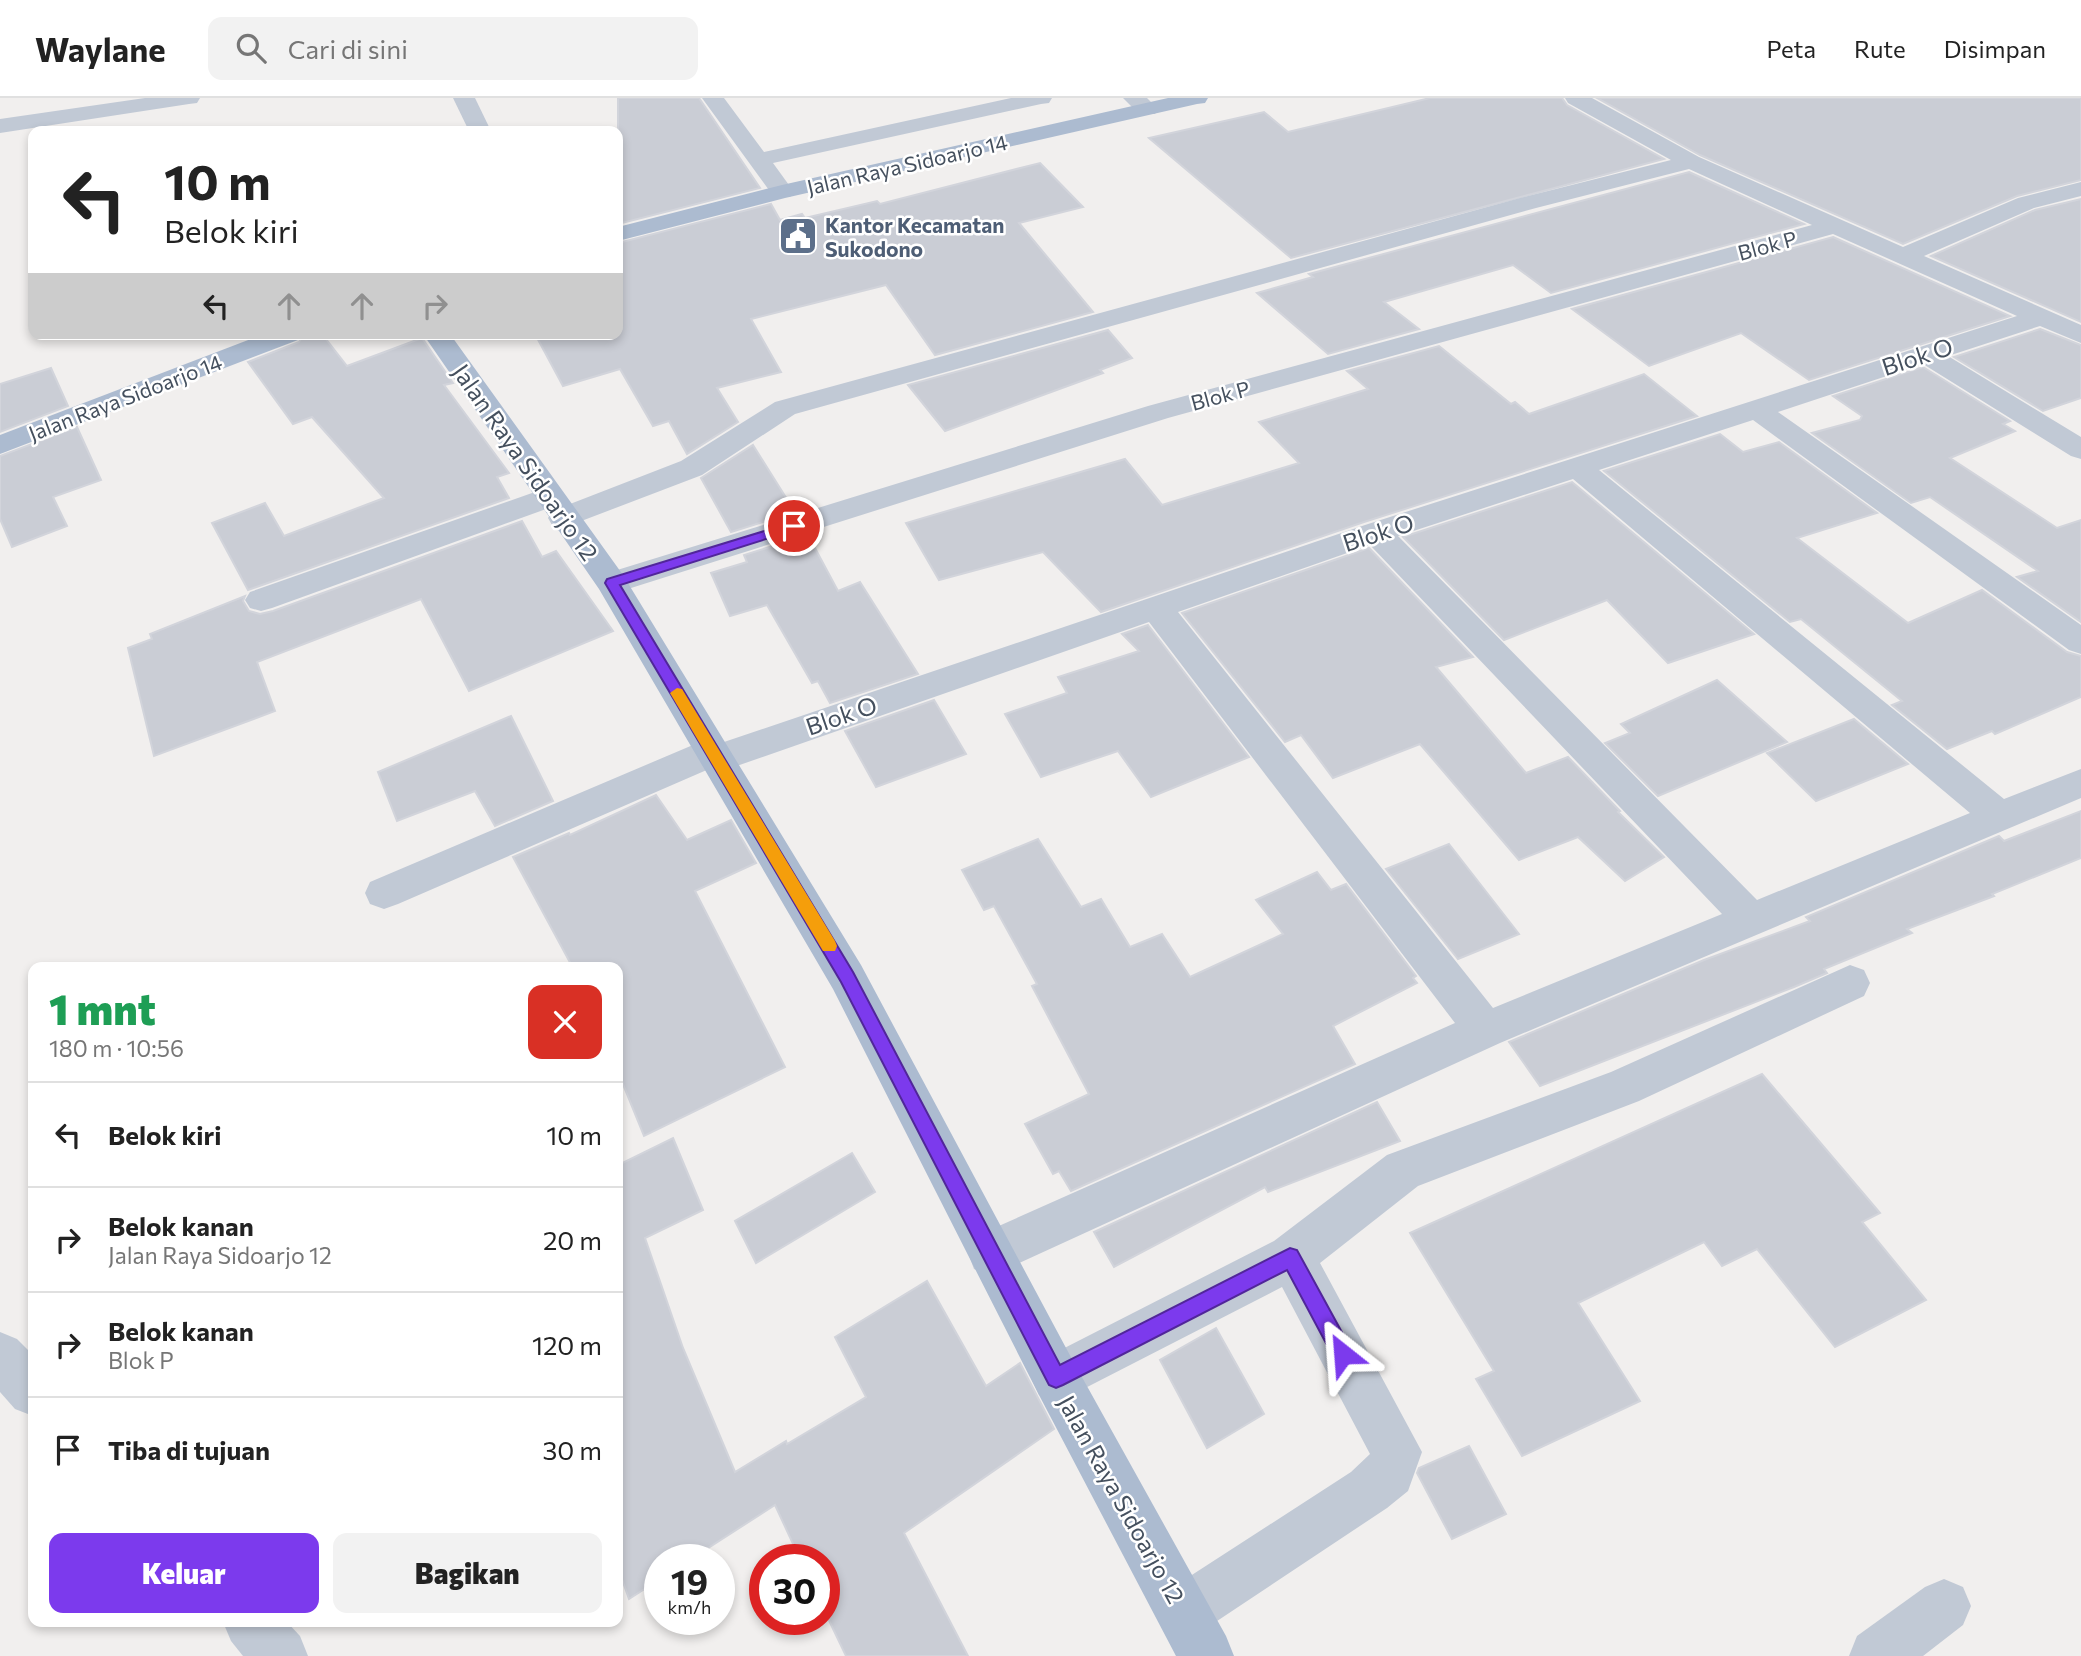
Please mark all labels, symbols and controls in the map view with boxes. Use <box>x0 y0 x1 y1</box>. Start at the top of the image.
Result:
search box <box>208 17 698 80</box>
text: Waylane <box>35 28 166 69</box>
icon: search <box>232 29 270 67</box>
text: Cari di sini <box>288 33 408 64</box>
text: Peta <box>1766 34 1816 63</box>
text: Rute <box>1854 34 1906 63</box>
text: Disimpan <box>1944 34 2046 63</box>
street label: Jalan Raya Sidoarjo 14 <box>804 129 1010 199</box>
text: 10 m <box>164 150 271 210</box>
icon: left <box>49 154 140 245</box>
text: Belok kiri <box>164 210 299 250</box>
place label: Kantor Kecamatan Sukodono <box>825 212 1004 261</box>
public building icon: Kantor Kecamatan Sukodono <box>777 215 819 257</box>
street label: Blok P <box>1735 225 1799 265</box>
icon: left <box>197 287 235 325</box>
icon: ahead <box>270 287 308 325</box>
icon: ahead <box>343 287 381 325</box>
icon: right <box>416 287 454 325</box>
street label: Blok O <box>1878 331 1956 381</box>
street label: Jalan Raya Sidoarjo 14 <box>25 348 226 445</box>
street label: Jalan Raya Sidoarjo 12 <box>447 358 605 566</box>
street label: Blok P <box>1188 375 1252 415</box>
pin <box>764 496 824 556</box>
icon: arrive <box>775 507 813 545</box>
street label: Blok O <box>1339 507 1417 557</box>
street label: Blok O <box>802 689 880 741</box>
text: 1 mnt <box>49 982 156 1034</box>
button: close <box>528 985 602 1059</box>
text: 180 m · 10:56 <box>49 1034 184 1062</box>
icon: left <box>49 1116 87 1154</box>
text: Belok kiri <box>108 1119 222 1150</box>
text: 10 m <box>546 1119 602 1150</box>
text: Belok kanan <box>108 1210 254 1241</box>
icon: right <box>49 1221 87 1259</box>
text: 20 m <box>543 1224 602 1255</box>
text: Jalan Raya Sidoarjo 12 <box>108 1241 332 1269</box>
text: Belok kanan <box>108 1315 254 1346</box>
position arrow <box>1306 1317 1380 1391</box>
icon: right <box>49 1326 87 1364</box>
text: 120 m <box>532 1329 602 1360</box>
text: Blok P <box>108 1346 174 1374</box>
street label: Jalan Raya Sidoarjo 12 <box>1053 1390 1191 1608</box>
icon: arrive <box>49 1431 87 1469</box>
text: Tiba di tujuan <box>108 1434 270 1465</box>
text: 30 m <box>543 1434 602 1465</box>
button: Keluar <box>49 1533 319 1613</box>
button: Bagikan <box>333 1533 602 1613</box>
speed limit sign: 30 <box>749 1544 840 1635</box>
text: 19 <box>671 1559 708 1602</box>
text: km/h <box>668 1596 711 1618</box>

